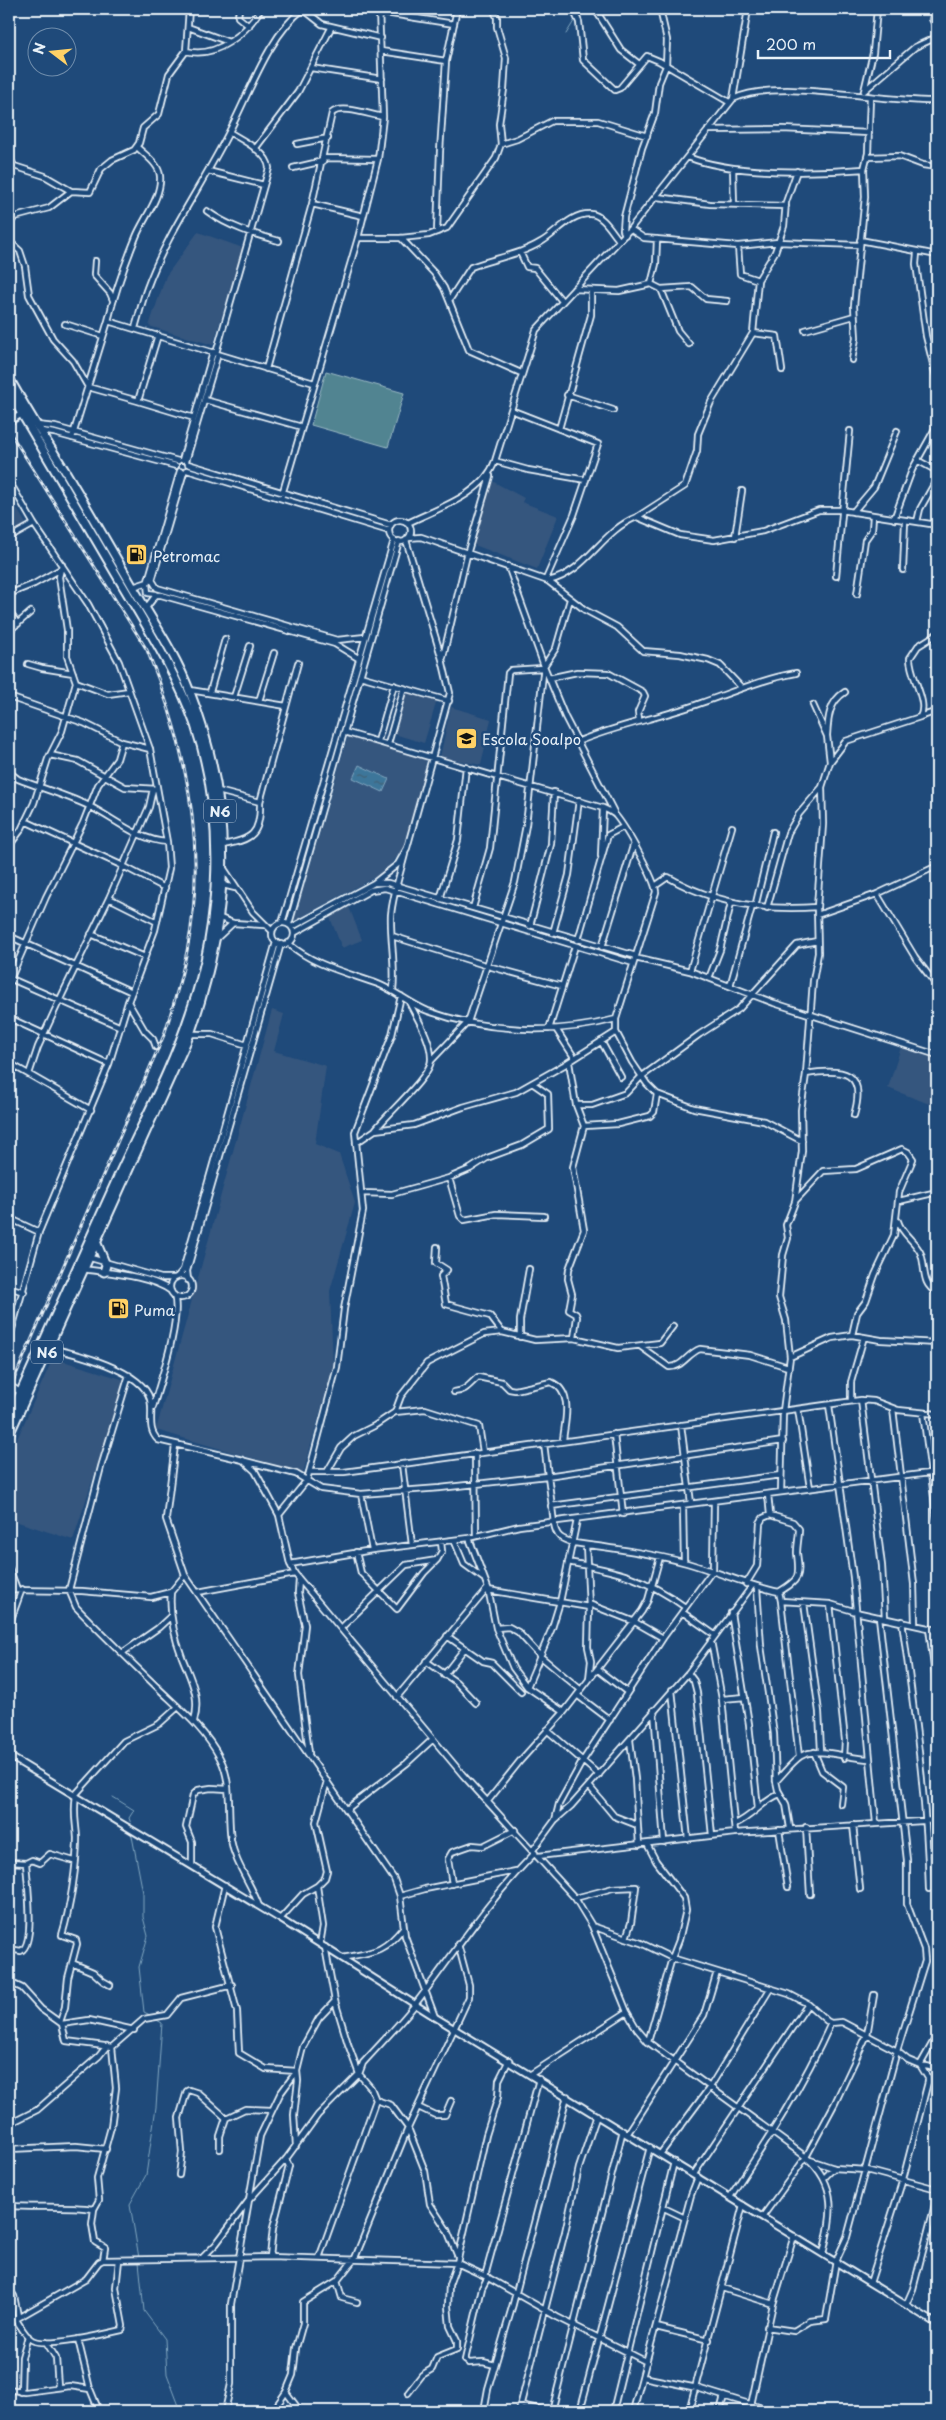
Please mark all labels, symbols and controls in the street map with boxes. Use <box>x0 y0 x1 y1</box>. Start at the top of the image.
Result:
north arrow <box>28 28 78 78</box>
scale bar <box>758 28 891 60</box>
text: 200 m <box>766 32 816 55</box>
text: N <box>27 40 51 57</box>
fuel station icon: Petromac <box>125 543 149 567</box>
place label: Petromac <box>153 544 220 567</box>
school or university icon: Escola Soalpo <box>454 726 478 750</box>
place label: Escola Soalpo <box>482 727 581 750</box>
road number: N6 <box>204 799 236 822</box>
fuel station icon: Puma <box>106 1297 130 1321</box>
place label: Puma <box>134 1298 176 1321</box>
road number: N6 <box>31 1340 63 1364</box>

